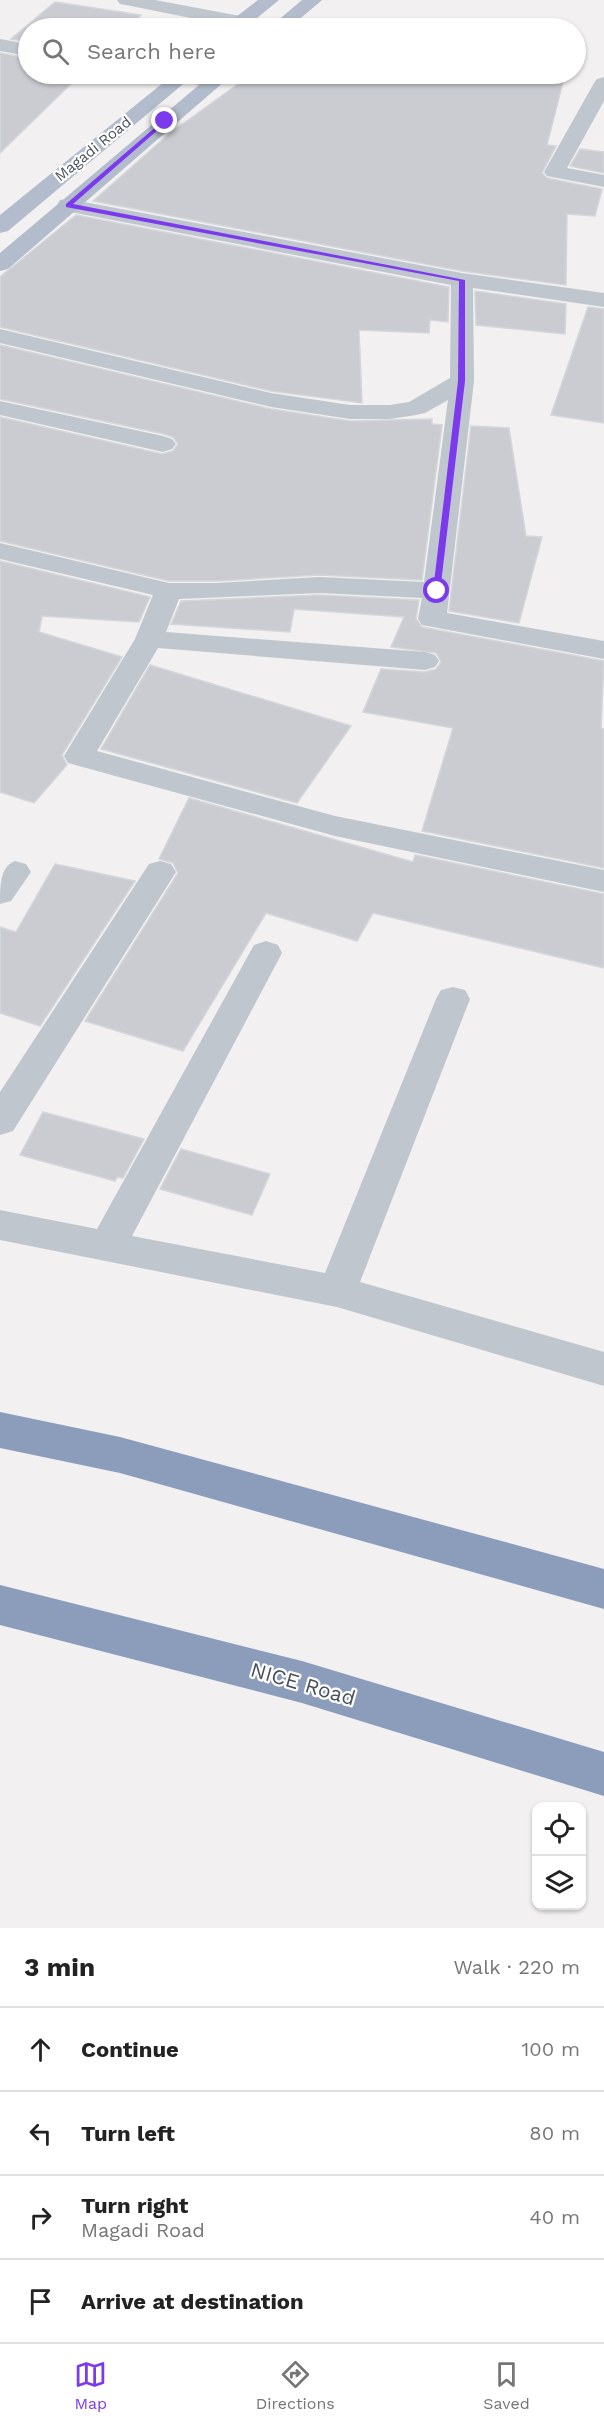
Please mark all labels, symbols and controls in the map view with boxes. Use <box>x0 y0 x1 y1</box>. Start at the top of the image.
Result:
search box <box>18 18 586 84</box>
icon: search <box>39 35 72 68</box>
text: Search here <box>87 39 216 64</box>
route end <box>151 107 177 133</box>
street label: Magadi Road <box>51 113 135 185</box>
route start <box>423 577 449 603</box>
street label: NICE Road <box>248 1657 358 1710</box>
map controls <box>532 1802 586 1910</box>
button: locate <box>532 1802 586 1856</box>
button: layers <box>532 1856 586 1910</box>
text: 3 min <box>24 1952 95 1982</box>
text: Walk · 220 m <box>453 1955 580 1979</box>
icon: ahead <box>24 2033 57 2066</box>
text: Continue <box>81 2037 179 2062</box>
text: 100 m <box>521 2037 580 2061</box>
icon: left <box>24 2117 57 2150</box>
text: Turn left <box>81 2121 175 2146</box>
text: 80 m <box>529 2121 580 2145</box>
text: Turn right <box>81 2193 188 2218</box>
icon: right <box>24 2201 57 2234</box>
text: 40 m <box>529 2205 580 2229</box>
text: Magadi Road <box>81 2218 205 2242</box>
icon: arrive <box>24 2285 57 2318</box>
text: Arrive at destination <box>81 2289 304 2314</box>
tab: Map <box>74 2358 107 2413</box>
tab: Directions <box>256 2358 335 2413</box>
tab: Saved <box>483 2358 530 2413</box>

